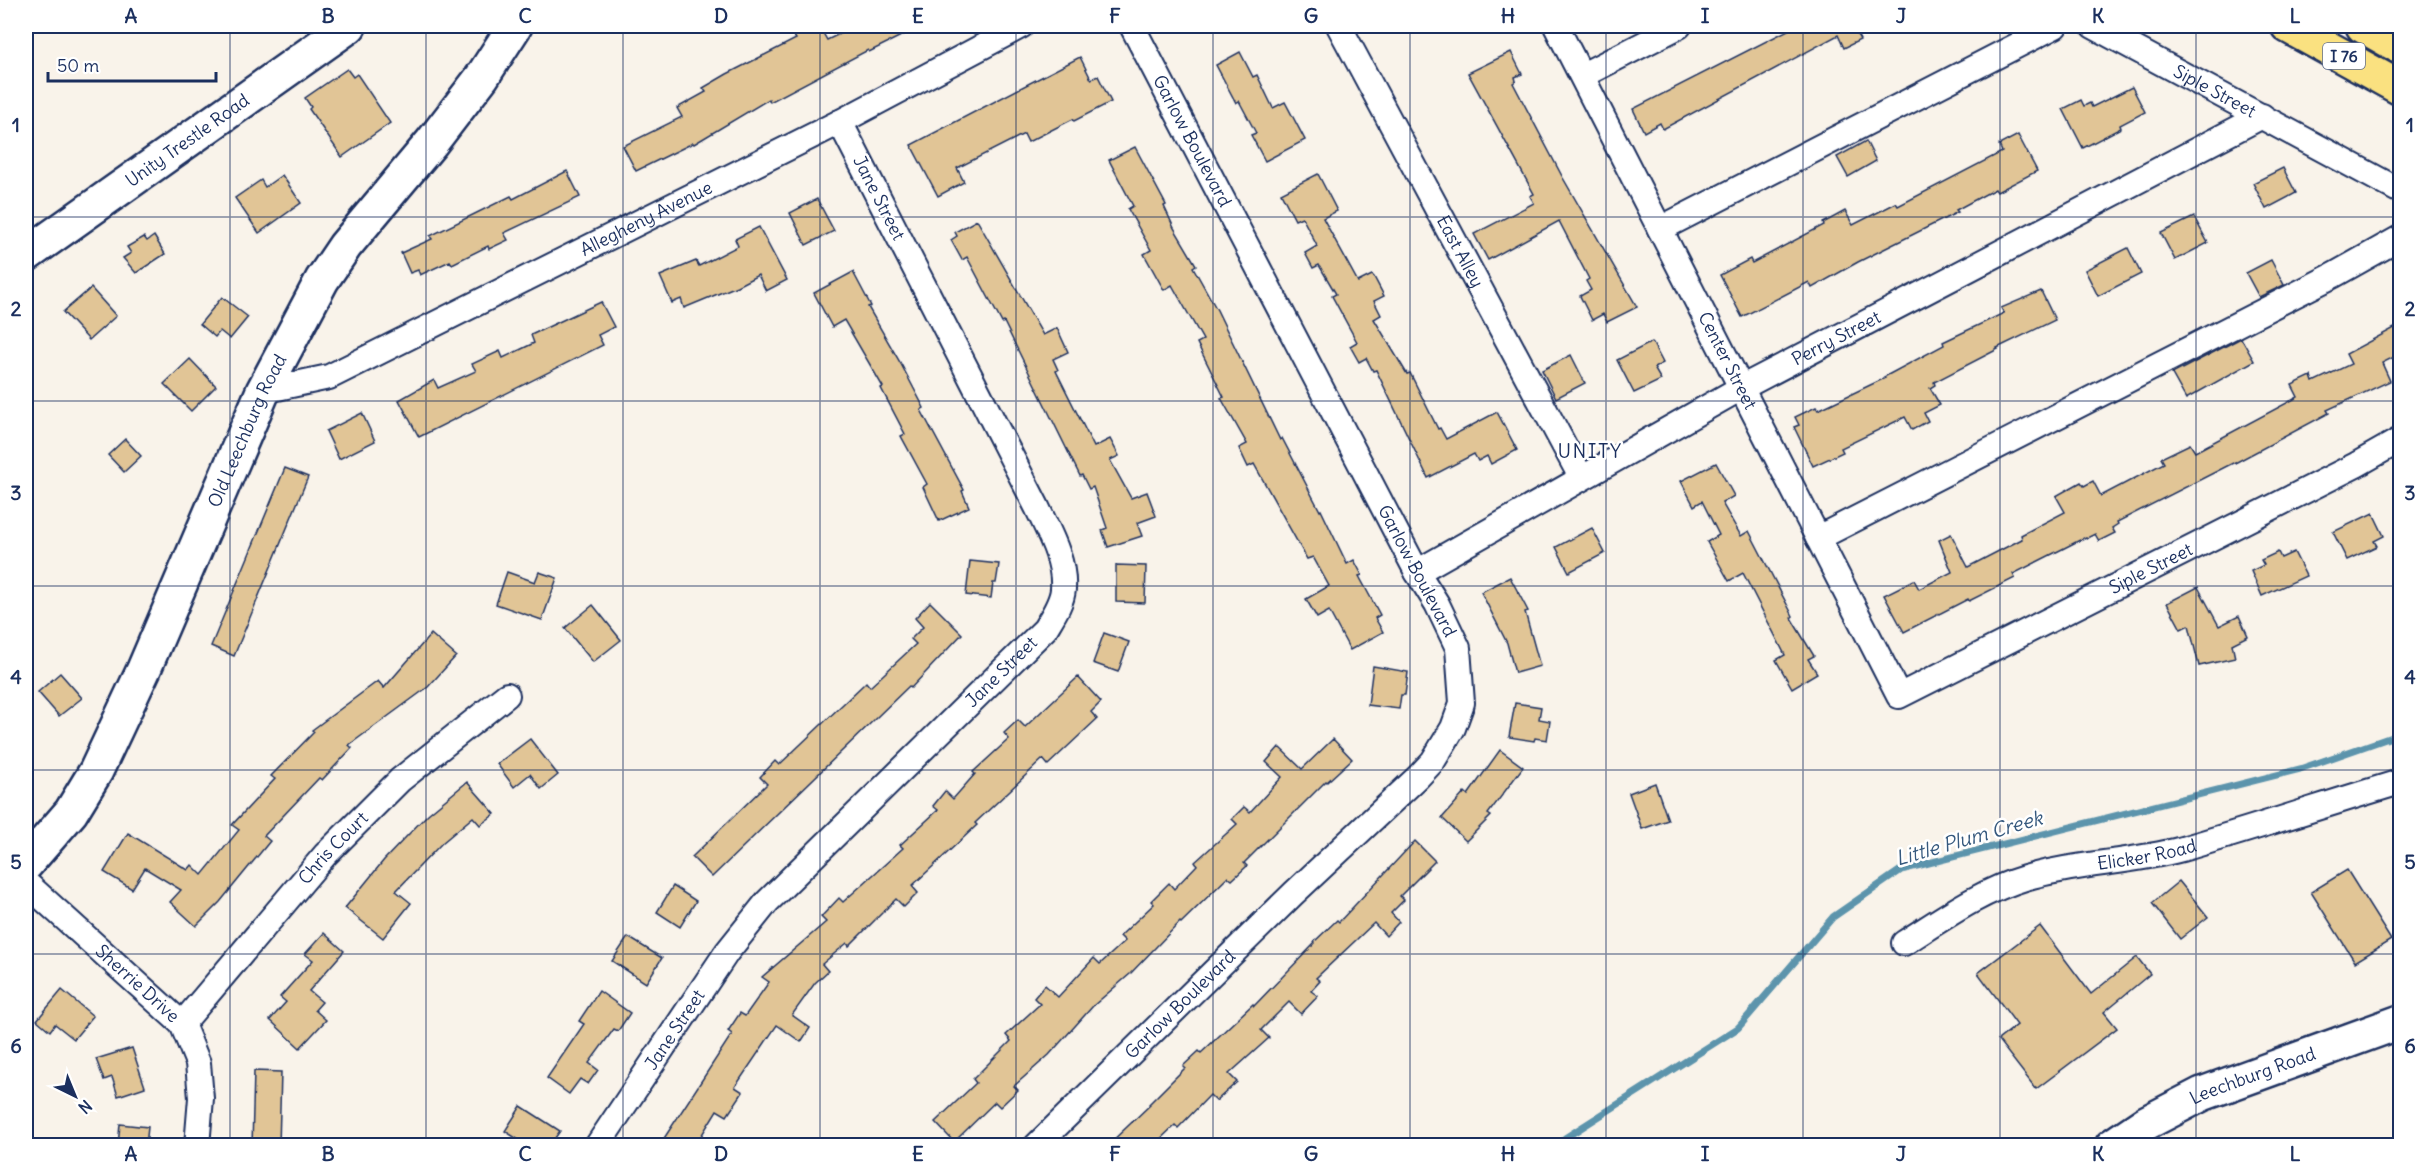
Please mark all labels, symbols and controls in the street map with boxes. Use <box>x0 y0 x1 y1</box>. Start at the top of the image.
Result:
text: A <box>125 3 138 28</box>
text: B <box>321 3 335 28</box>
text: C <box>518 3 532 28</box>
text: D <box>714 3 728 28</box>
text: E <box>912 3 924 28</box>
text: F <box>1109 3 1121 28</box>
text: G <box>1304 3 1318 28</box>
text: H <box>1501 3 1515 28</box>
text: I <box>1701 3 1710 28</box>
text: J <box>1896 3 1907 28</box>
text: K <box>2092 3 2105 28</box>
text: L <box>2290 3 2301 28</box>
road number: I 76 <box>2323 43 2365 69</box>
scale bar <box>48 45 216 83</box>
text: 50 m <box>57 54 99 77</box>
street label: Siple Street <box>2170 59 2260 122</box>
street label: Garlow Boulevard <box>1148 71 1237 211</box>
street label: Unity Trestle Road <box>121 88 254 192</box>
text: 1 <box>12 112 20 137</box>
text: 1 <box>2406 112 2414 137</box>
street label: Jane Street <box>848 152 911 244</box>
street label: Allegheny Avenue <box>576 176 716 261</box>
street label: East Alley <box>1432 211 1489 291</box>
text: 2 <box>11 296 22 321</box>
text: 2 <box>2405 296 2416 321</box>
street label: Perry Street <box>1788 305 1884 371</box>
street label: Center Street <box>1693 308 1762 413</box>
street label: Old Leechburg Road <box>203 350 292 511</box>
district label: UNITY <box>1557 438 1623 463</box>
text: 3 <box>10 480 22 505</box>
text: 3 <box>2404 480 2416 505</box>
street label: Garlow Boulevard <box>1373 501 1462 641</box>
street label: Siple Street <box>2105 538 2196 599</box>
street label: Jane Street <box>960 631 1042 712</box>
text: 4 <box>10 664 22 689</box>
text: 4 <box>2404 664 2416 689</box>
water label: Little Plum Creek <box>1893 804 2047 870</box>
street label: Chris Court <box>293 807 373 889</box>
street label: Elicker Road <box>2096 833 2200 875</box>
text: 5 <box>10 849 22 874</box>
text: 5 <box>2404 849 2416 874</box>
street label: Sherrie Drive <box>91 939 184 1027</box>
street label: Garlow Boulevard <box>1120 945 1240 1064</box>
street label: Jane Street <box>639 985 710 1074</box>
text: 6 <box>10 1033 22 1058</box>
text: 6 <box>2404 1033 2416 1058</box>
street label: Leechburg Road <box>2186 1042 2319 1109</box>
north arrow <box>45 1066 105 1126</box>
text: N <box>74 1096 96 1118</box>
text: A <box>125 1141 138 1166</box>
text: B <box>321 1141 335 1166</box>
text: C <box>518 1141 532 1166</box>
text: D <box>714 1141 728 1166</box>
text: E <box>912 1141 924 1166</box>
text: F <box>1109 1141 1121 1166</box>
text: G <box>1304 1141 1318 1166</box>
text: H <box>1501 1141 1515 1166</box>
text: I <box>1701 1141 1710 1166</box>
text: J <box>1896 1141 1907 1166</box>
text: K <box>2092 1141 2105 1166</box>
text: L <box>2290 1141 2301 1166</box>

